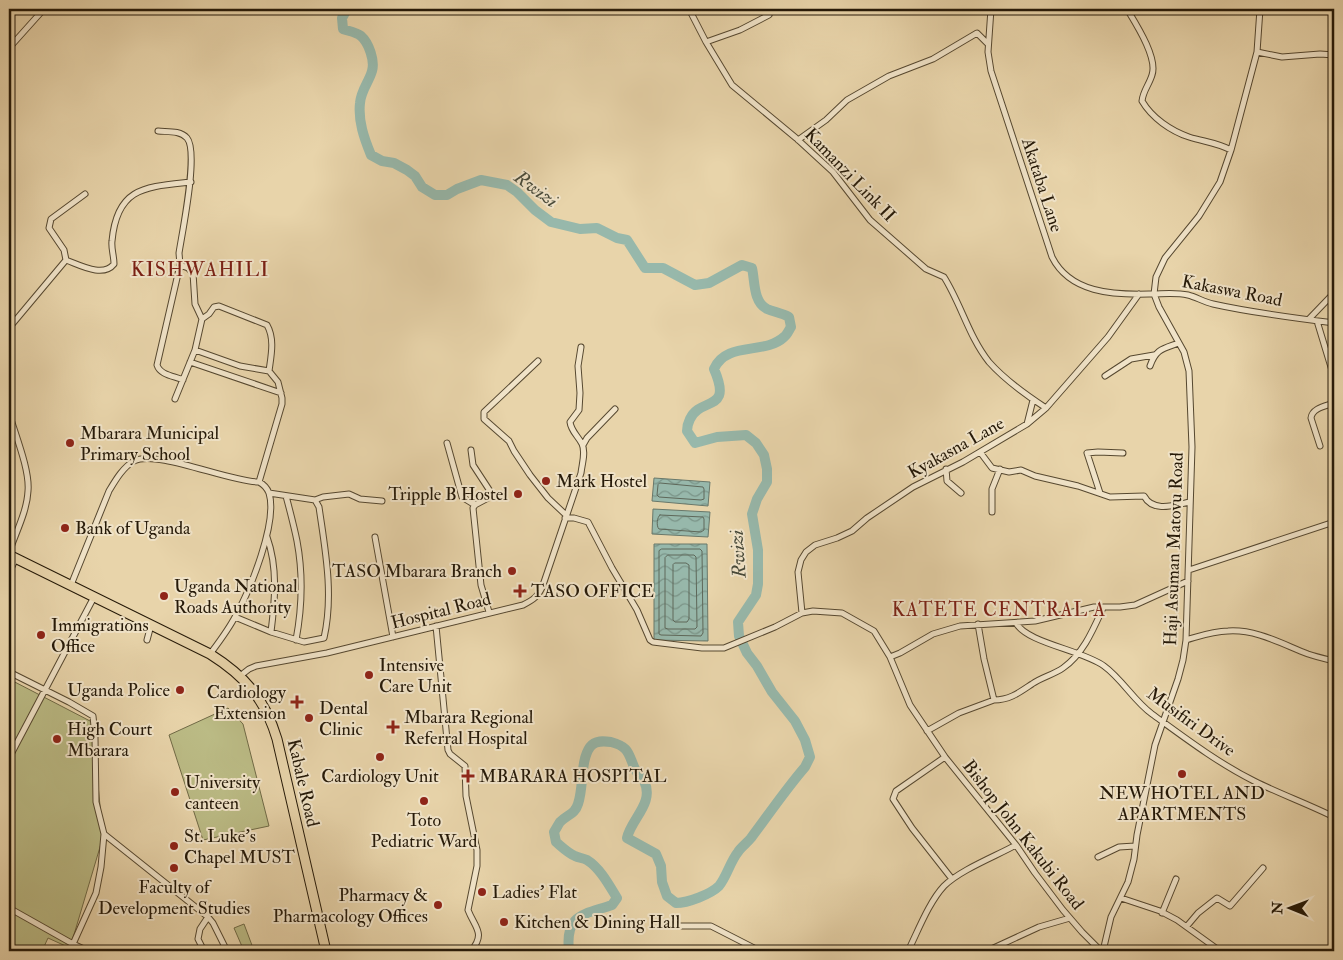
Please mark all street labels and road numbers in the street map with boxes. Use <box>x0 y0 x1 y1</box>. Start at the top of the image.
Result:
street label: Kamanzi Link II <box>799 123 901 227</box>
street label: Akataba Lane <box>1016 134 1068 236</box>
street label: Kakaswa Road <box>1180 270 1284 312</box>
street label: Kyakasna Lane <box>904 412 1009 484</box>
street label: Haji Asuman Matovu Road <box>1159 452 1189 646</box>
street label: Hospital Road <box>389 587 494 635</box>
street label: Musifiri Drive <box>1142 682 1240 762</box>
street label: Kabale Road <box>282 737 324 829</box>
street label: Bishop John Kakubi Road <box>957 755 1089 915</box>

